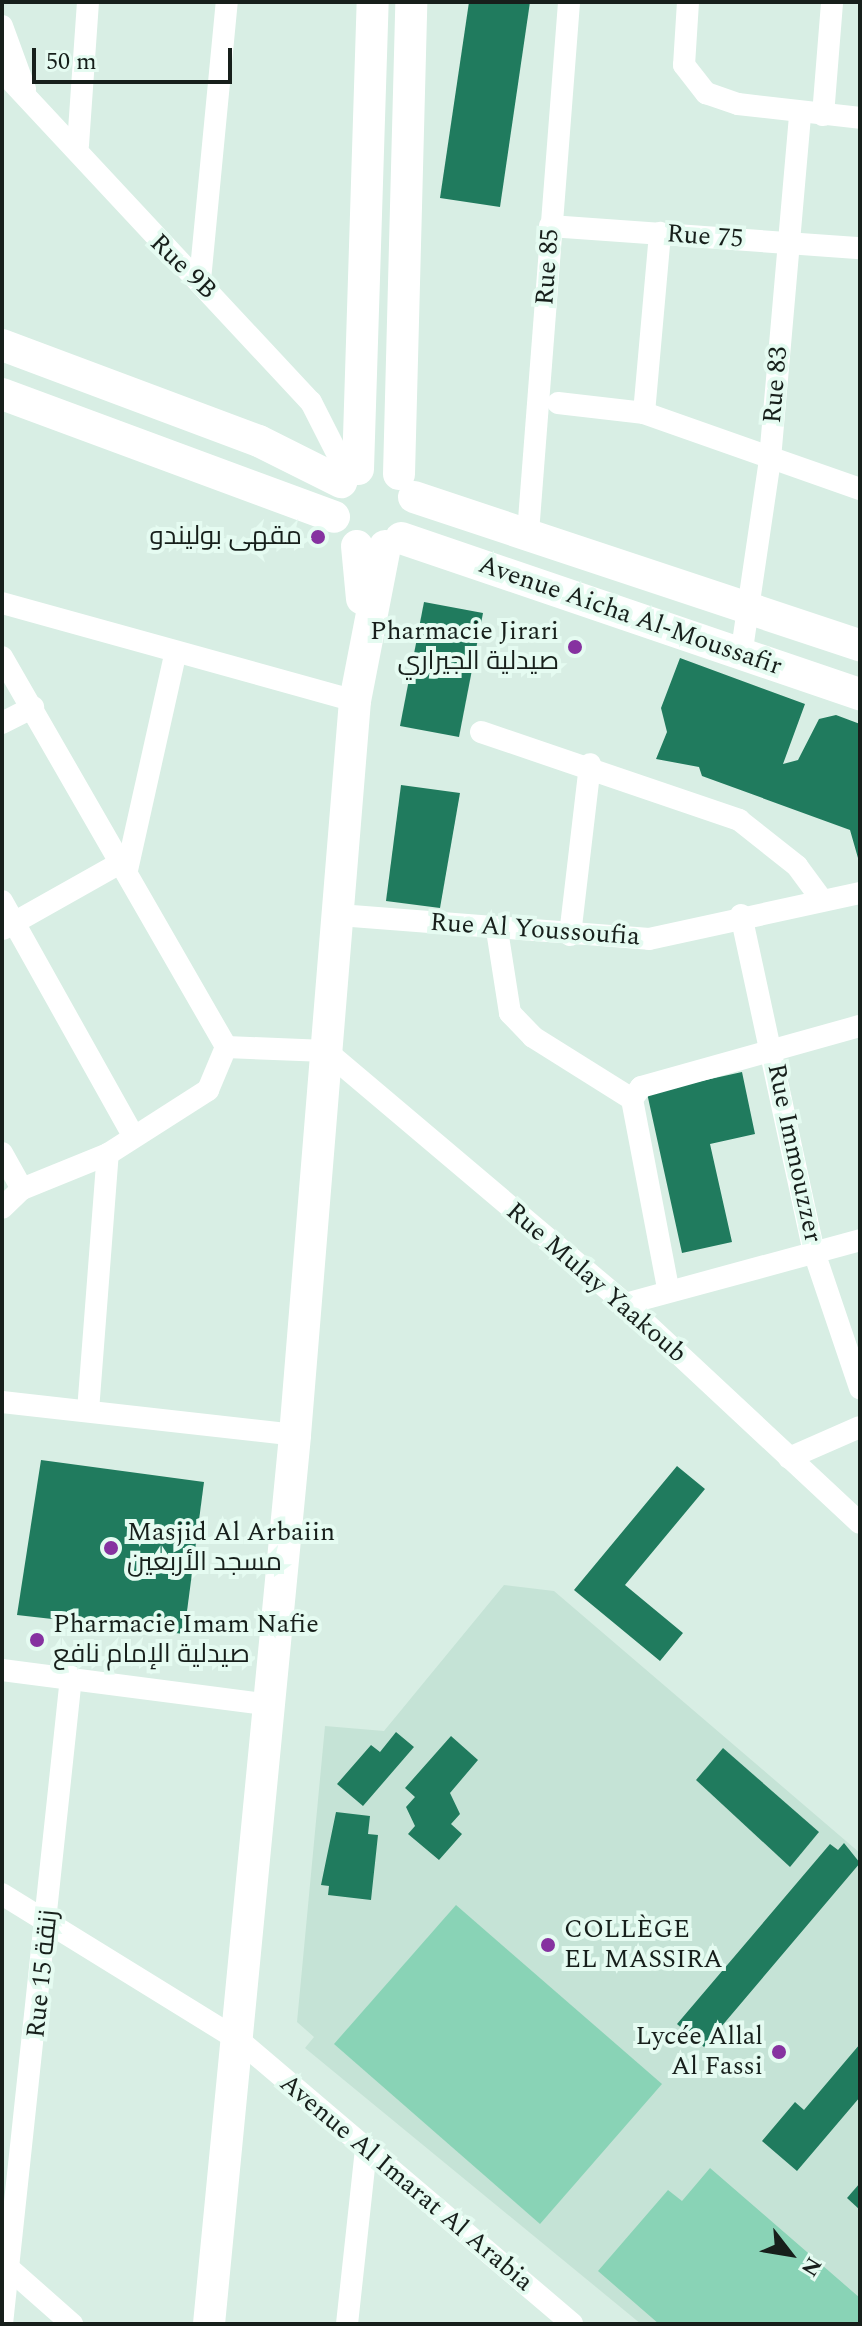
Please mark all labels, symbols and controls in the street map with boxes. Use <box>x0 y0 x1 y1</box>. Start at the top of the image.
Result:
scale bar <box>36 32 236 82</box>
text: 50 m <box>46 44 97 80</box>
street label: Rue 75 <box>666 219 744 255</box>
street label: Rue 9B <box>143 228 223 306</box>
street label: Rue 85 <box>530 228 566 306</box>
street label: Rue 83 <box>757 345 795 425</box>
place label: مقهى بوليندو <box>150 521 302 553</box>
marker: مقهى بوليندو <box>309 528 327 546</box>
street label: Avenue Aicha Al-Moussafir <box>474 549 786 683</box>
place label: Pharmacie Jirari صيدلية الجيراري <box>370 616 559 678</box>
marker: Pharmacie Jirari صيدلية الجيراري <box>566 638 584 656</box>
street label: Rue Al Youssoufia <box>429 907 641 953</box>
street label: Rue Immouzzer <box>760 1061 828 1245</box>
street label: Rue Mulay Yaakoub <box>499 1196 693 1370</box>
place label: Masjid Al Arbaiin مسجد الأربعين <box>127 1517 335 1578</box>
marker: Masjid Al Arbaiin مسجد الأربعين <box>102 1539 120 1557</box>
place label: Pharmacie Imam Nafie صيدلية الإمام نافع <box>53 1609 319 1670</box>
marker: Pharmacie Imam Nafie صيدلية الإمام نافع <box>28 1631 46 1649</box>
street label: Rue 15 زنقة <box>21 1908 65 2040</box>
place label: COLLÈGE EL MASSIRA <box>564 1914 723 1976</box>
marker: COLLÈGE EL MASSIRA <box>539 1936 557 1954</box>
place label: Lycée Allal Al Fassi <box>635 2021 763 2082</box>
marker: Lycée Allal Al Fassi <box>770 2043 788 2061</box>
street label: Avenue Al Imarat Al Arabia <box>273 2068 539 2298</box>
north arrow <box>750 2214 830 2294</box>
text: N <box>792 2250 830 2283</box>

